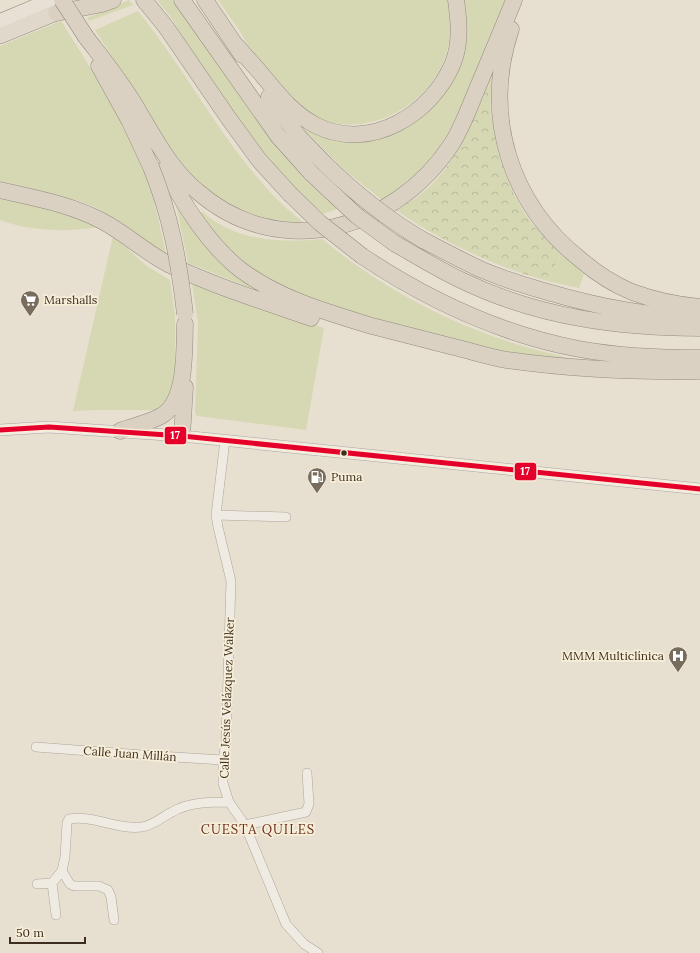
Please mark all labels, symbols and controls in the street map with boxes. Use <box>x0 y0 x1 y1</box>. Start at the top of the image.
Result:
supermarket icon: Marshalls <box>19 289 41 317</box>
place label: Marshalls <box>44 292 98 307</box>
line badge: 17 <box>164 426 187 445</box>
text: 17 <box>170 428 180 442</box>
unlabelled marker <box>339 448 349 458</box>
line badge: 17 <box>514 462 537 481</box>
text: 17 <box>520 464 530 478</box>
fuel station icon: Puma <box>306 466 328 494</box>
place label: Puma <box>331 469 362 484</box>
street label: Calle Jesús Velázquez Walker <box>216 616 237 779</box>
hospital icon: MMM Multiclínica <box>667 645 689 673</box>
place label: MMM Multiclínica <box>562 648 664 663</box>
street label: Calle Juan Millán <box>83 743 177 764</box>
district label: CUESTA QUILES <box>201 821 315 838</box>
scale bar <box>10 919 85 945</box>
text: 50 m <box>16 925 44 940</box>

